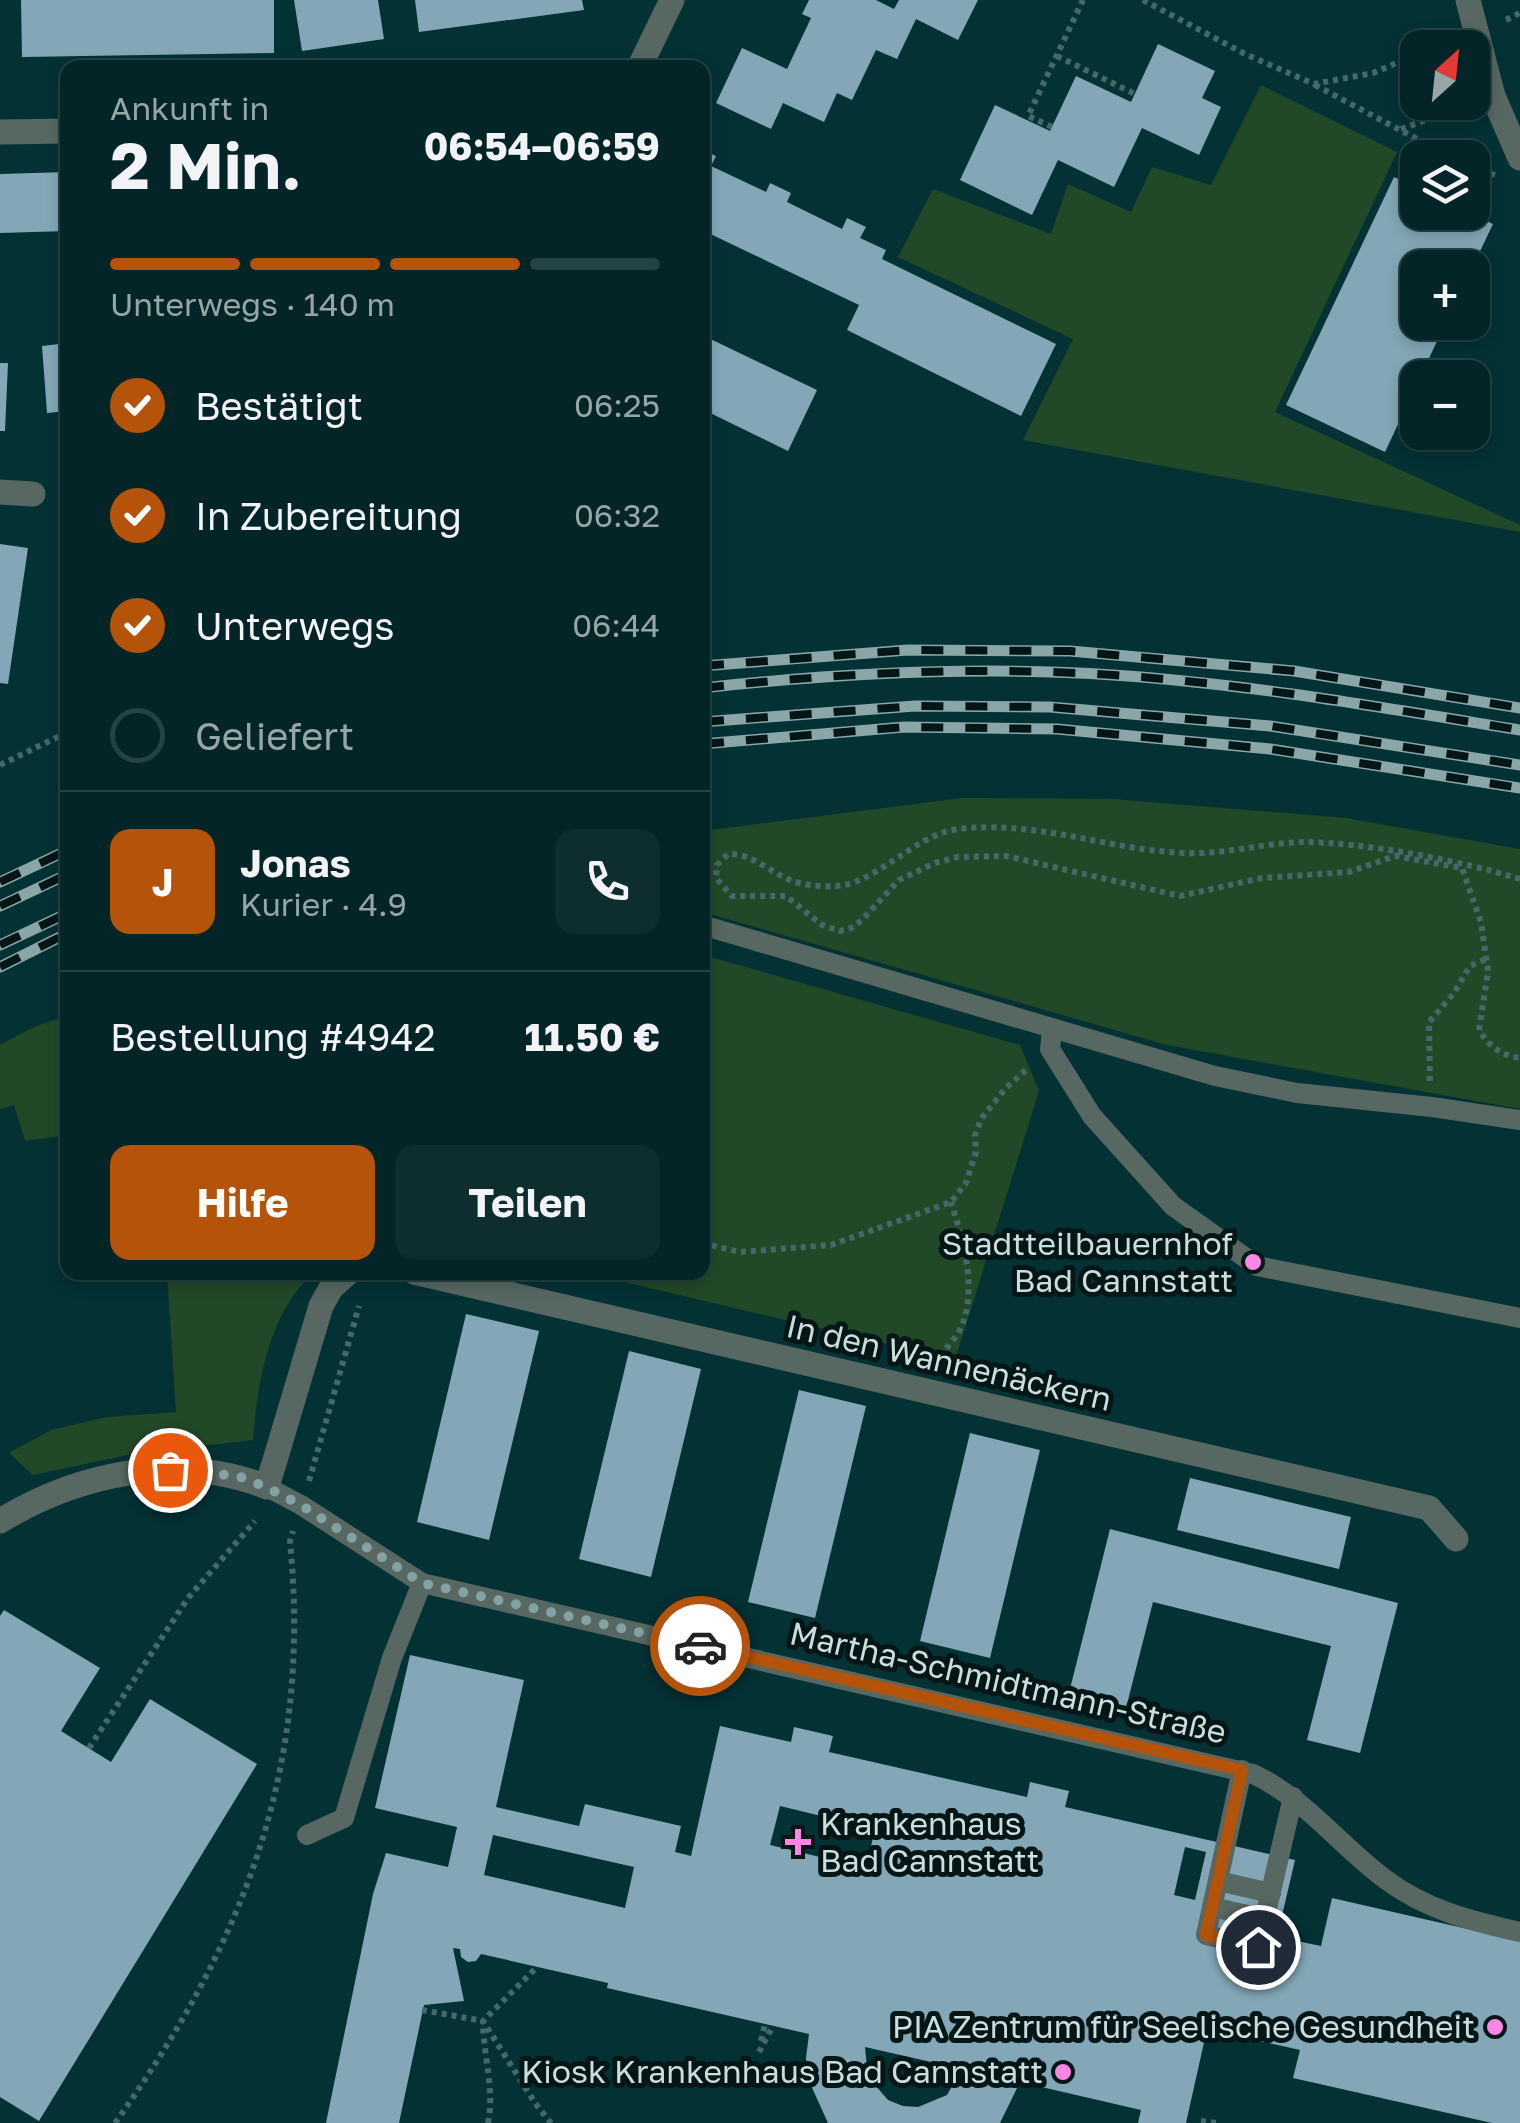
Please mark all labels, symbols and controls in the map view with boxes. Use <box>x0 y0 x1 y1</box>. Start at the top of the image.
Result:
north arrow <box>1400 30 1490 120</box>
map controls <box>1400 30 1490 450</box>
text: Ankunft in <box>110 89 269 127</box>
text: 06:54–06:59 <box>424 123 660 168</box>
text: 2 Min. <box>110 125 302 203</box>
button: layers <box>1400 140 1490 230</box>
button: + <box>1400 250 1490 340</box>
text: Unterwegs · 140 m <box>110 285 395 323</box>
button: − <box>1400 360 1490 450</box>
icon: check <box>110 378 165 433</box>
text: Bestätigt <box>195 383 363 428</box>
text: 06:25 <box>574 386 660 424</box>
icon: check <box>110 488 165 543</box>
text: In Zubereitung <box>195 493 462 538</box>
text: 06:32 <box>574 496 660 534</box>
icon: check <box>110 598 165 653</box>
text: Unterwegs <box>195 603 395 648</box>
text: 06:44 <box>572 606 660 644</box>
text: Geliefert <box>195 713 354 758</box>
button: phone <box>555 829 660 934</box>
text: Jonas <box>240 840 351 885</box>
text: J <box>152 859 173 904</box>
text: Kurier · 4.9 <box>240 885 407 923</box>
text: Bestellung #4942 <box>110 1014 436 1059</box>
text: 11.50 € <box>525 1014 660 1059</box>
button: Hilfe <box>110 1145 375 1260</box>
button: Teilen <box>395 1145 660 1260</box>
place label: Stadtteilbauernhof Bad Cannstatt <box>942 1224 1233 1299</box>
marker: Stadtteilbauernhof Bad Cannstatt <box>1242 1251 1264 1273</box>
street label: In den Wannenäckern <box>783 1306 1115 1418</box>
pin <box>128 1428 213 1513</box>
icon: bag <box>143 1443 198 1498</box>
courier <box>650 1596 750 1696</box>
street label: Martha-Schmidtmann-Straße <box>786 1613 1230 1751</box>
icon: car <box>673 1619 728 1674</box>
place label: Krankenhaus Bad Cannstatt <box>820 1804 1039 1879</box>
marker: Krankenhaus Bad Cannstatt <box>785 1829 811 1855</box>
pin <box>1216 1905 1301 1990</box>
icon: home <box>1231 1920 1286 1975</box>
place label: PIA Zentrum für Seelische Gesundheit <box>892 2007 1475 2045</box>
marker: PIA Zentrum für Seelische Gesundheit <box>1484 2016 1506 2038</box>
place label: Kiosk Krankenhaus Bad Cannstatt <box>521 2052 1043 2090</box>
marker: Kiosk Krankenhaus Bad Cannstatt <box>1052 2061 1074 2083</box>

